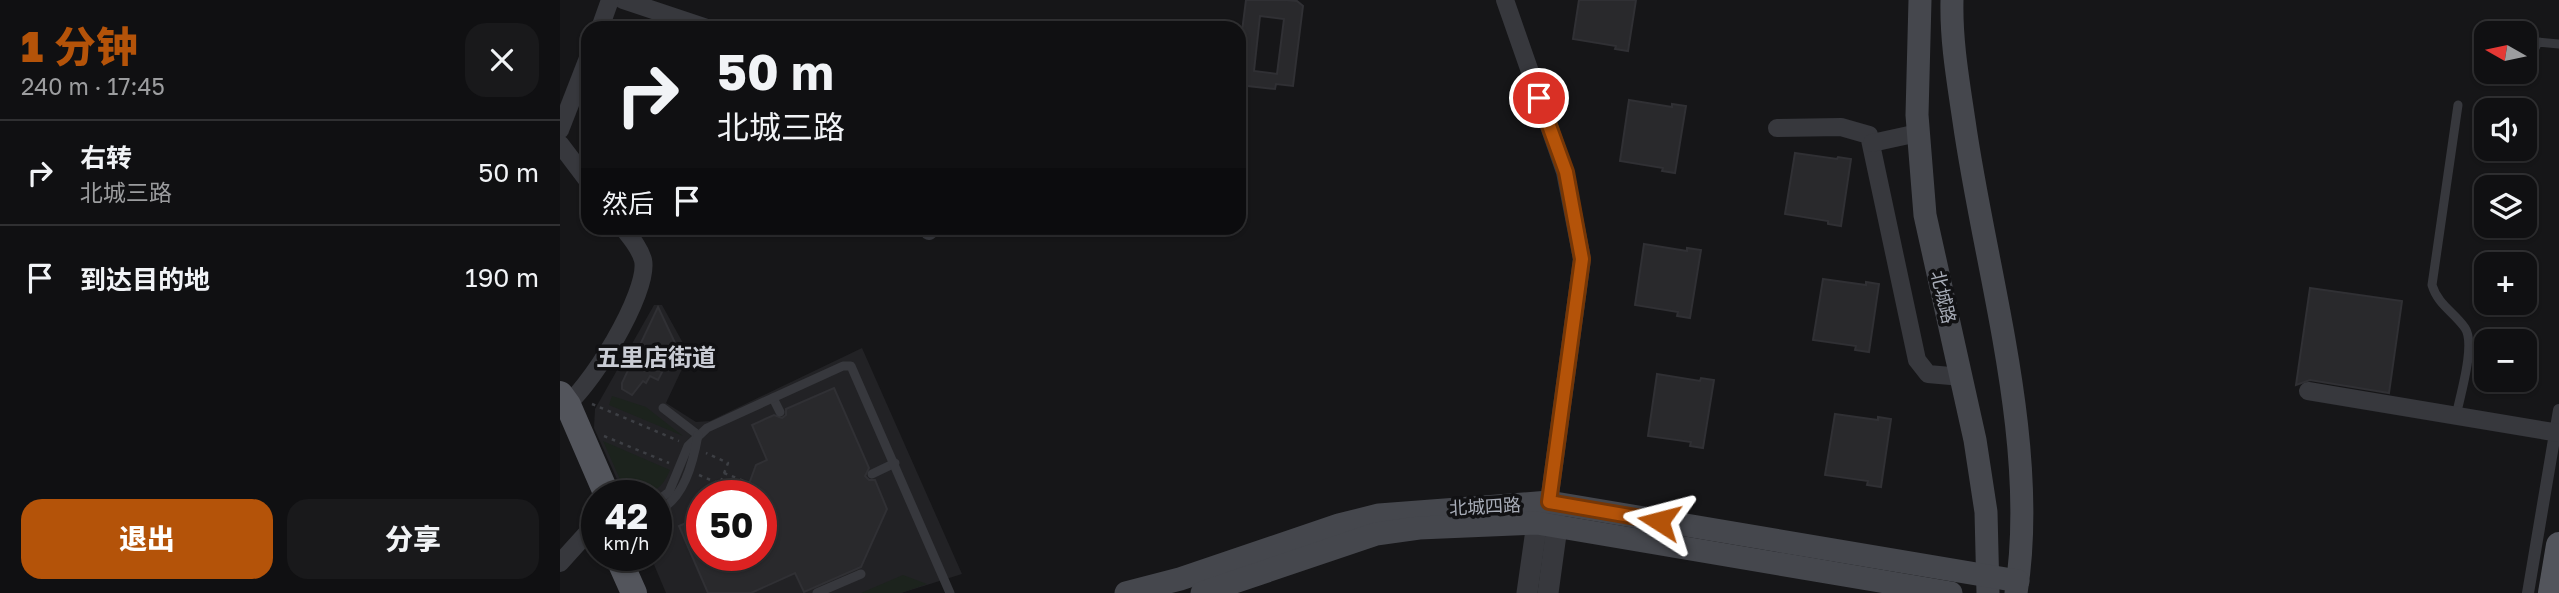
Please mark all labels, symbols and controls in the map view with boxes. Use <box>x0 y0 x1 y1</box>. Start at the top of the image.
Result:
text: 1 分钟 <box>21 21 138 71</box>
north arrow <box>2474 21 2538 84</box>
map controls <box>2474 21 2537 392</box>
button: close <box>465 23 539 97</box>
text: 50 m <box>717 42 834 101</box>
icon: right <box>602 49 693 140</box>
pin <box>1509 68 1569 128</box>
text: 240 m · 17:45 <box>21 72 165 100</box>
icon: arrive <box>1520 79 1558 117</box>
button: sound <box>2474 98 2537 161</box>
text: 北城三路 <box>717 108 845 146</box>
text: 右转 <box>80 142 132 173</box>
icon: right <box>21 154 59 192</box>
text: 50 m <box>478 157 539 188</box>
button: layers <box>2474 175 2537 238</box>
text: 北城三路 <box>80 178 172 206</box>
icon: arrive <box>668 182 706 220</box>
text: 然后 <box>602 188 654 219</box>
button: + <box>2474 252 2537 315</box>
icon: arrive <box>21 259 59 297</box>
text: 190 m <box>465 262 539 293</box>
text: 到达目的地 <box>80 264 210 295</box>
street label: 北城路 <box>1927 268 1961 326</box>
button: − <box>2474 329 2537 392</box>
district label: 五里店街道 <box>596 342 716 371</box>
speed limit sign: 50 <box>686 480 777 571</box>
position arrow <box>1622 484 1696 558</box>
street label: 北城四路 <box>1448 493 1522 519</box>
text: 42 <box>605 495 648 537</box>
button: 退出 <box>21 499 273 579</box>
button: 分享 <box>287 499 539 579</box>
text: km/h <box>604 532 649 554</box>

